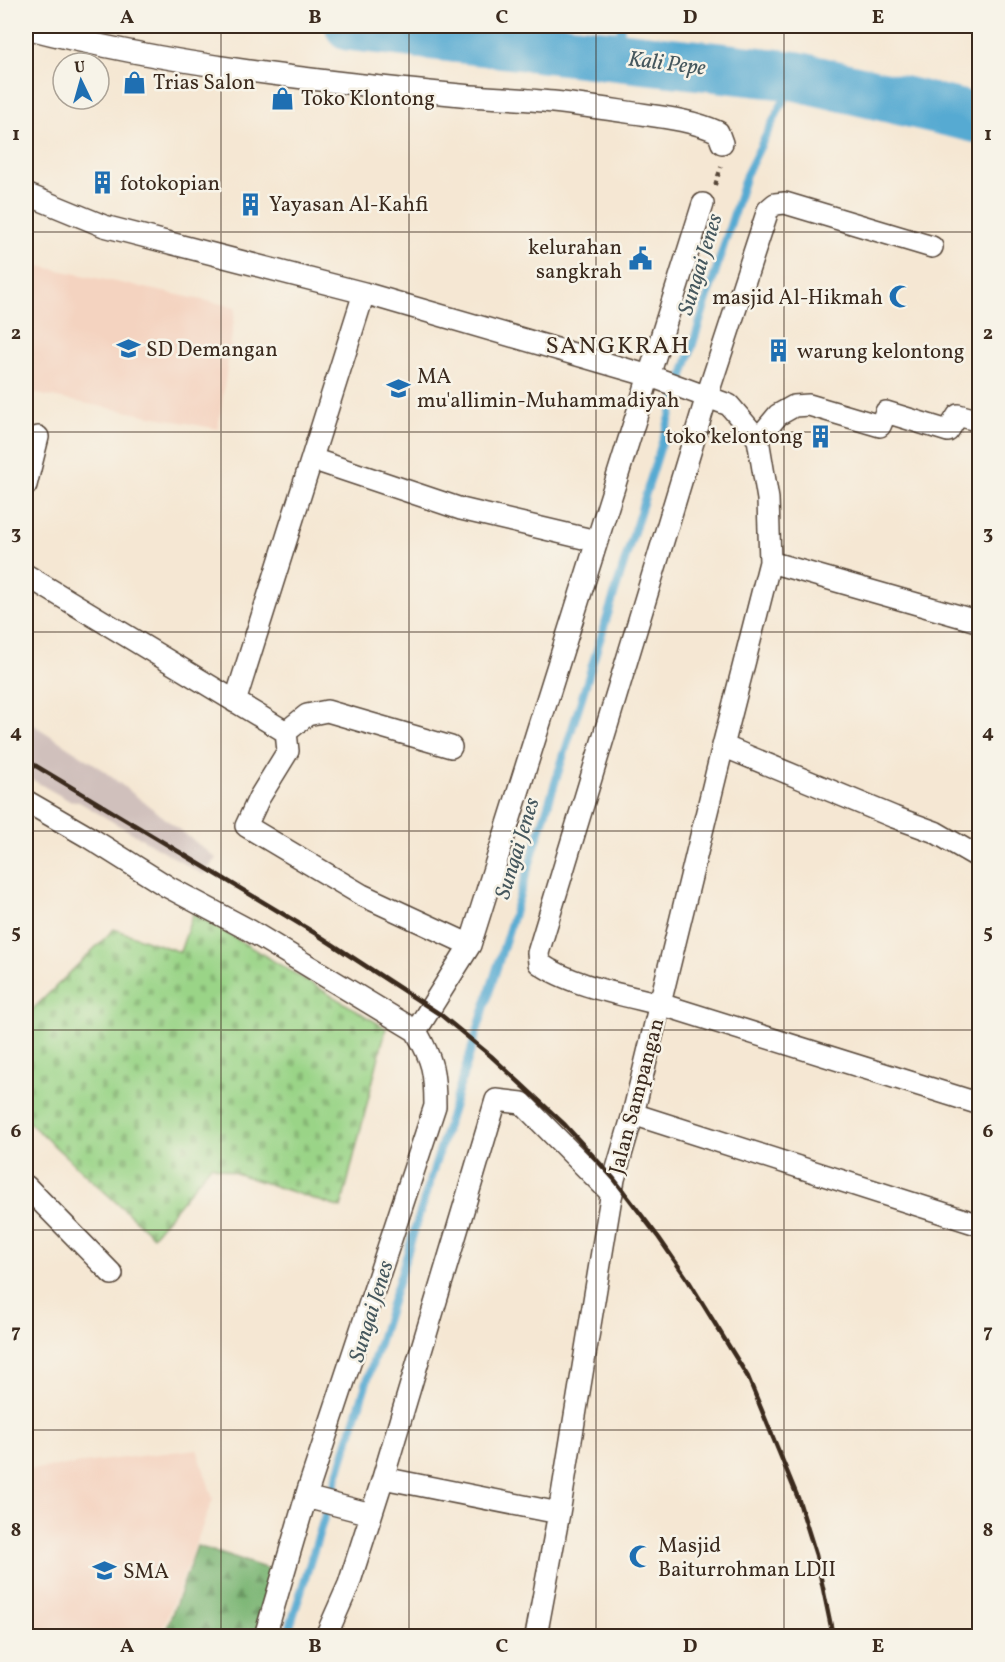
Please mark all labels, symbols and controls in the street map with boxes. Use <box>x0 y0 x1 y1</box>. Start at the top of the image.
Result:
text: A <box>120 4 134 32</box>
text: B <box>308 4 322 32</box>
text: C <box>496 4 509 32</box>
text: D <box>683 4 697 32</box>
text: E <box>872 4 884 32</box>
water label: Kali Pepe <box>626 44 707 85</box>
north arrow <box>51 51 111 111</box>
text: U <box>73 57 86 79</box>
shop icon: Trias Salon <box>122 69 148 95</box>
place label: Trias Salon <box>153 69 255 98</box>
shop icon: Toko Klontong <box>270 85 296 111</box>
place label: Toko Klontong <box>301 85 435 114</box>
text: 1 <box>12 121 20 149</box>
text: 1 <box>984 121 992 149</box>
building icon: fotokopian <box>89 170 115 196</box>
place label: fotokopian <box>120 170 220 199</box>
building icon: Yayasan Al-Kahfi <box>238 191 264 217</box>
place label: Yayasan Al-Kahfi <box>269 191 428 220</box>
water label: Sungai Jenes <box>671 210 731 319</box>
place label: kelurahan sangkrah <box>528 234 622 287</box>
public building icon: kelurahan sangkrah <box>627 246 653 272</box>
place label: masjid Al-Hikmah <box>712 284 883 313</box>
mosque icon: masjid Al-Hikmah <box>888 284 914 310</box>
text: 2 <box>11 320 21 348</box>
text: 2 <box>983 320 993 348</box>
district label: SANGKRAH <box>545 330 691 364</box>
school or university icon: SD Demangan <box>115 336 141 362</box>
place label: SD Demangan <box>146 336 278 365</box>
building icon: warung kelontong <box>766 338 792 364</box>
place label: warung kelontong <box>797 338 965 367</box>
place label: MA mu'allimin-Muhammadiyah <box>417 363 680 416</box>
school or university icon: MA mu'allimin-Muhammadiyah <box>386 375 412 401</box>
place label: toko kelontong <box>666 423 803 452</box>
building icon: toko kelontong <box>808 423 834 449</box>
text: 3 <box>11 520 21 548</box>
text: 3 <box>983 520 993 548</box>
text: 4 <box>10 719 22 747</box>
text: 4 <box>982 719 994 747</box>
water label: Sungai Jenes <box>488 794 548 903</box>
text: 5 <box>11 919 21 947</box>
text: 5 <box>983 919 993 947</box>
street label: Jalan Sampangan <box>603 1015 672 1178</box>
text: 6 <box>11 1118 22 1146</box>
text: 6 <box>983 1118 994 1146</box>
water label: Sungai Jenes <box>342 1257 402 1366</box>
text: 7 <box>11 1318 21 1346</box>
text: 7 <box>983 1318 993 1346</box>
text: 8 <box>11 1517 21 1545</box>
text: 8 <box>983 1517 993 1545</box>
place label: Masjid Baiturrohman LDII <box>658 1532 836 1585</box>
mosque icon: Masjid Baiturrohman LDII <box>627 1544 653 1570</box>
school or university icon: SMA <box>92 1558 118 1584</box>
place label: SMA <box>123 1558 169 1587</box>
text: A <box>120 1633 134 1661</box>
text: B <box>308 1633 322 1661</box>
text: C <box>496 1633 509 1661</box>
text: D <box>683 1633 697 1661</box>
text: E <box>872 1633 884 1661</box>

